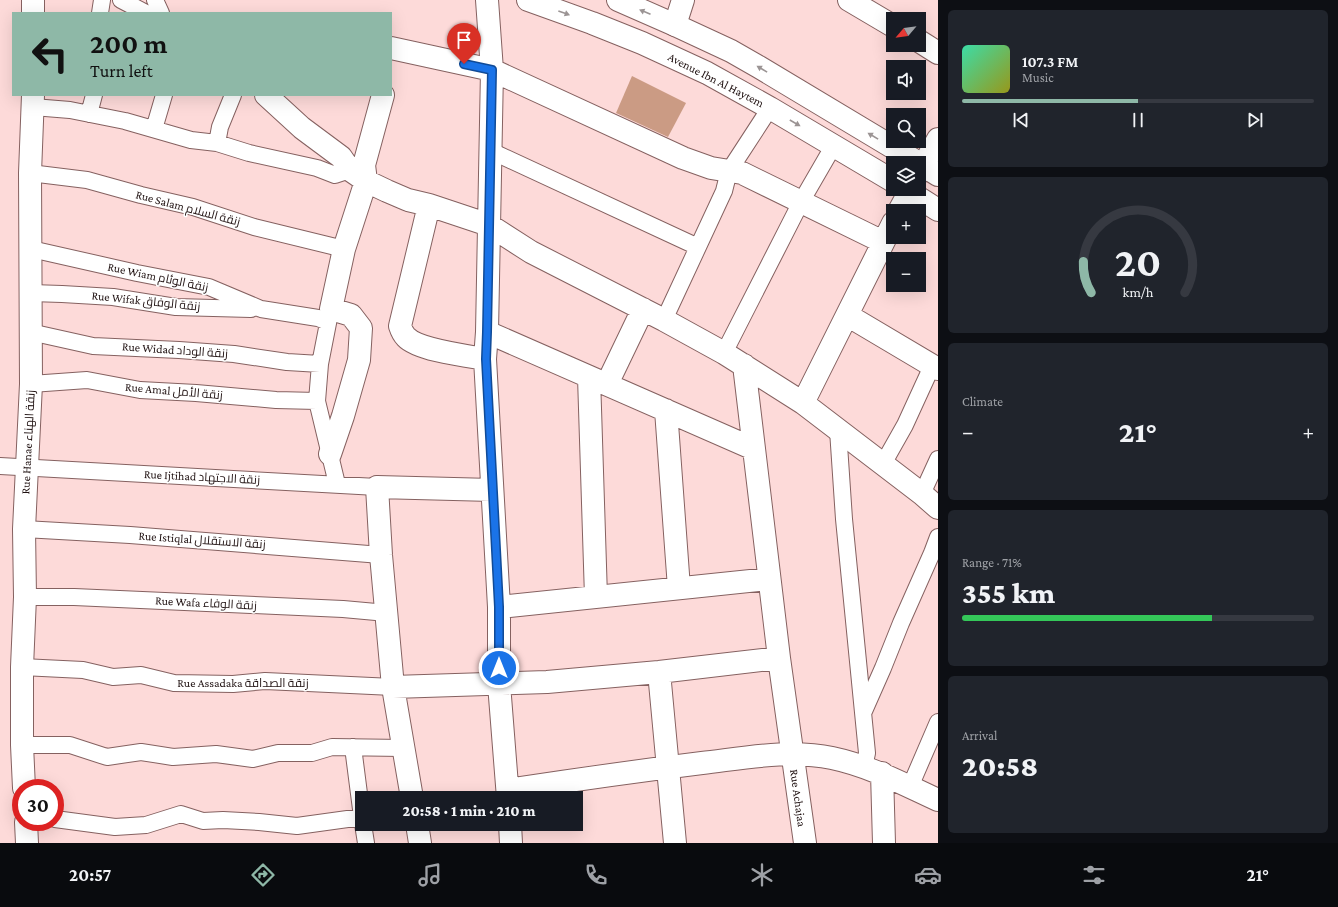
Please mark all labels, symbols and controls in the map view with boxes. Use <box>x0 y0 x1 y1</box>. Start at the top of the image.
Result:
one-way arrow <box>640 9 651 15</box>
one-way arrow <box>559 10 571 16</box>
north arrow <box>886 12 926 52</box>
map controls <box>886 12 926 292</box>
pin <box>447 23 481 64</box>
icon: left <box>24 28 76 80</box>
text: 200 m <box>90 28 167 59</box>
icon: arrive <box>453 29 475 51</box>
street label: Avenue Ibn Al Haytem <box>666 50 767 110</box>
text: 107.3 FM <box>1022 54 1078 70</box>
button: sound <box>886 60 926 100</box>
text: Turn left <box>90 61 153 81</box>
one-way arrow <box>756 65 768 72</box>
text: Music <box>1022 70 1054 85</box>
button: search <box>886 108 926 148</box>
icon: previous <box>1010 109 1032 131</box>
icon: pause <box>1127 109 1149 131</box>
icon: next <box>1244 109 1266 131</box>
one-way arrow <box>789 119 801 126</box>
one-way arrow <box>867 132 879 139</box>
button: layers <box>886 156 926 196</box>
street label: Rue Salam زنقة السلام <box>134 187 242 230</box>
button: + <box>886 204 926 244</box>
text: 20 <box>1115 239 1161 285</box>
button: − <box>886 252 926 292</box>
street label: Rue Wiam زنقة الوئام <box>106 259 210 296</box>
text: km/h <box>1123 283 1154 299</box>
street label: Rue Wifak زنقة الوفاق <box>91 288 201 314</box>
street label: Rue Widad زنقة الوداد <box>121 339 229 361</box>
street label: Rue Amal زنقة الأمل <box>125 380 223 402</box>
street label: Rue Hanae زنقة الهناء <box>18 389 38 495</box>
text: Climate <box>962 394 1003 409</box>
text: 21° <box>1119 415 1157 448</box>
text: − <box>962 419 974 444</box>
text: + <box>1302 419 1314 444</box>
street label: Rue Ijtihad زنقة الاجتهاد <box>144 467 260 487</box>
street label: Rue Istiqlal زنقة الاستقلال <box>138 529 266 551</box>
text: Range · 71% <box>962 555 1022 570</box>
text: 355 km <box>962 576 1055 609</box>
street label: Rue Wafa زنقة الوفاء <box>155 593 257 613</box>
position arrow <box>478 647 520 689</box>
street label: Rue Assadaka زنقة الصداقة <box>177 676 309 690</box>
text: Arrival <box>962 728 997 743</box>
text: 20:58 <box>962 749 1038 782</box>
street label: Rue Achajaa <box>787 768 809 828</box>
speed limit sign: 30 <box>12 779 64 831</box>
text: 20:58 · 1 min · 210 m <box>403 803 535 819</box>
icon: directions <box>249 861 277 889</box>
icon: music <box>416 861 444 889</box>
icon: phone <box>582 861 610 889</box>
icon: climate <box>748 861 776 889</box>
icon: car <box>914 861 942 889</box>
icon: filters <box>1080 861 1108 889</box>
text: 20:57 <box>69 865 111 885</box>
text: 21° <box>1247 865 1269 885</box>

